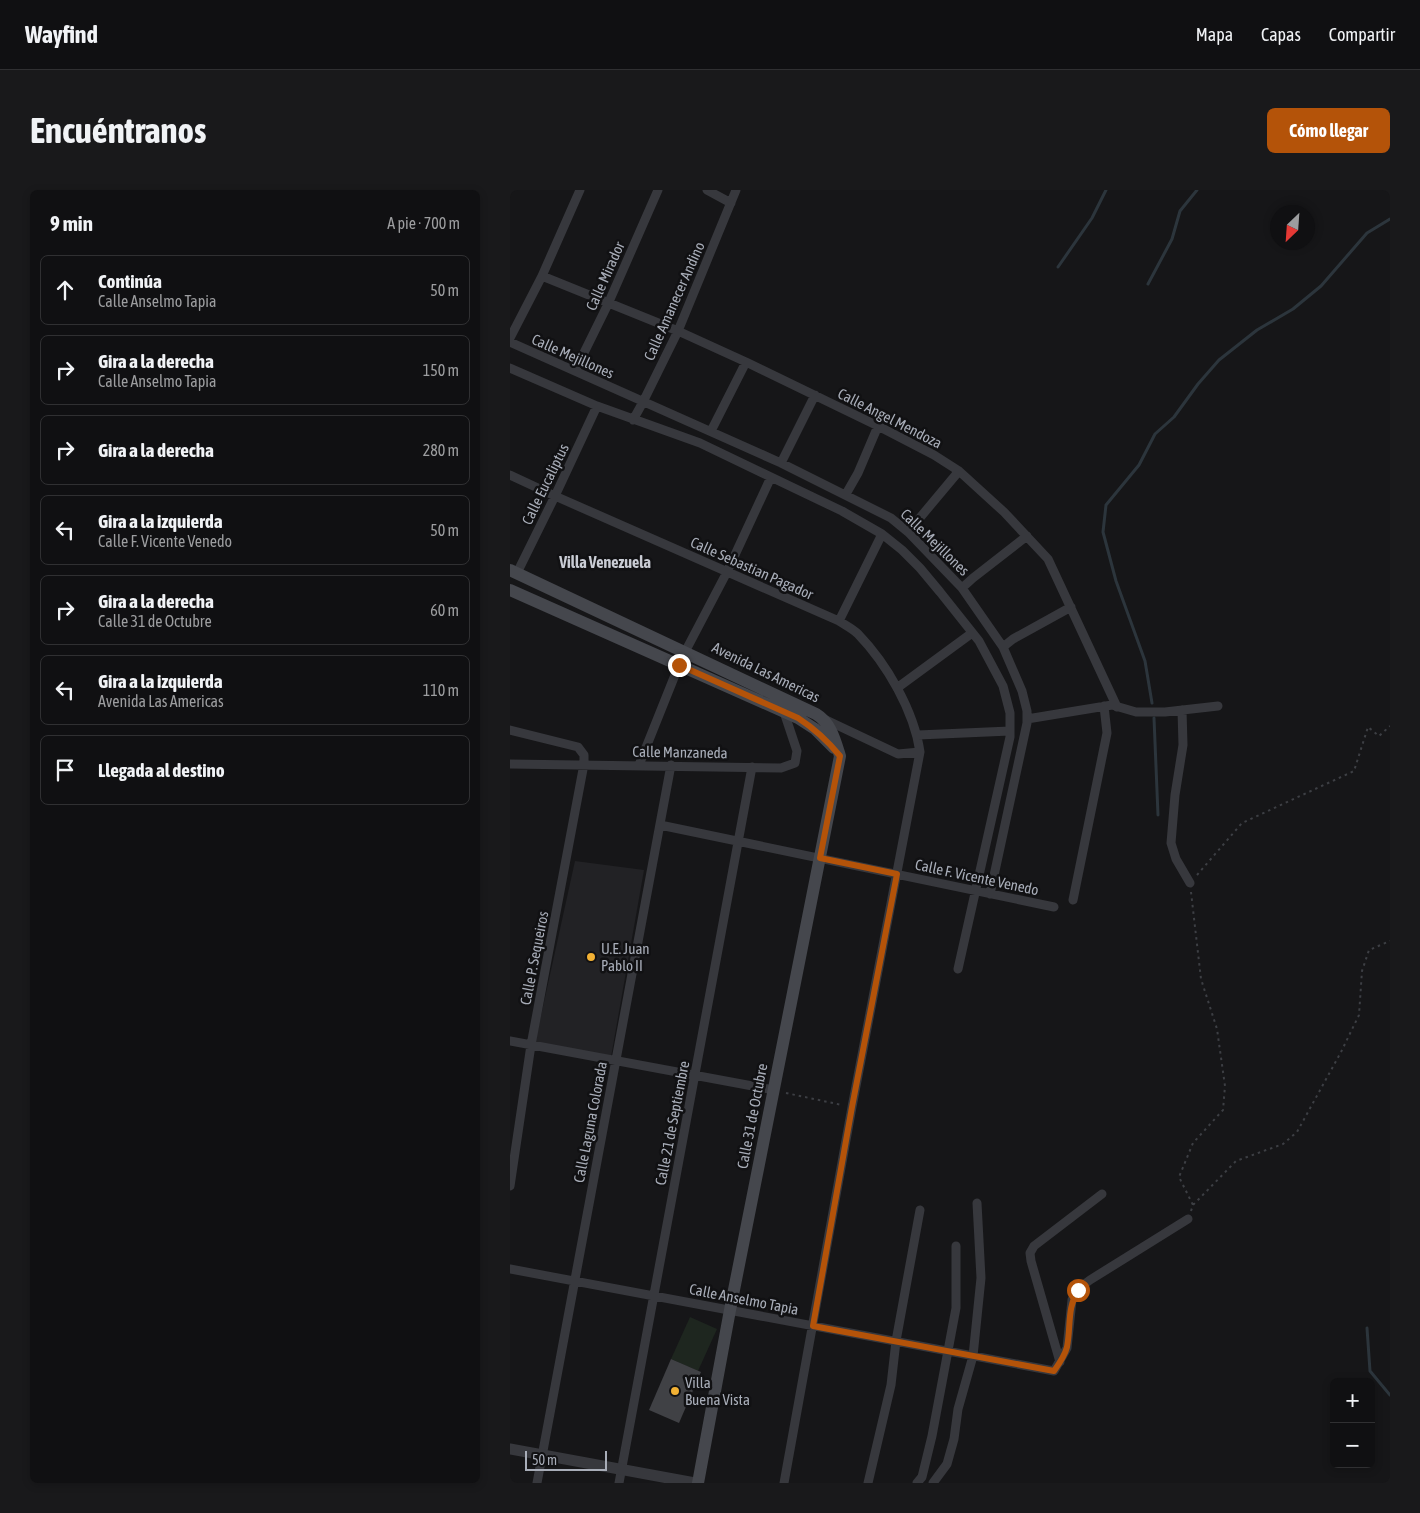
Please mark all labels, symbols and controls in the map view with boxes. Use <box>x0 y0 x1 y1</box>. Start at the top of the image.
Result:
text: Wayfind <box>25 21 98 48</box>
text: Mapa <box>1196 24 1233 45</box>
text: Capas <box>1261 24 1301 45</box>
text: Compartir <box>1329 24 1395 45</box>
button: Cómo llegar <box>1267 108 1390 153</box>
text: Encuéntranos <box>30 110 206 150</box>
north arrow <box>1270 205 1315 250</box>
text: 9 min <box>50 211 93 235</box>
text: A pie · 700 m <box>387 214 460 232</box>
street label: Calle Mirador <box>582 238 628 313</box>
street label: Calle Amanecer Andino <box>640 239 708 363</box>
text: Continúa <box>98 270 162 292</box>
icon: ahead <box>51 276 79 304</box>
text: 50 m <box>430 281 459 299</box>
text: Calle Anselmo Tapia <box>98 292 216 310</box>
street label: Calle Mejillones <box>529 330 617 382</box>
text: Gira a la derecha <box>98 350 214 372</box>
icon: right <box>51 356 79 384</box>
text: 150 m <box>423 361 459 379</box>
text: Calle Anselmo Tapia <box>98 372 216 390</box>
street label: Calle Angel Mendoza <box>835 384 945 452</box>
icon: right <box>51 436 79 464</box>
text: Gira a la derecha <box>98 439 214 461</box>
text: 280 m <box>423 441 459 459</box>
street label: Calle Eucaliptus <box>518 441 572 527</box>
street label: Calle Mejillones <box>897 505 973 579</box>
text: Gira a la izquierda <box>98 510 223 532</box>
icon: left <box>51 516 79 544</box>
text: 50 m <box>430 521 459 539</box>
text: Calle F. Vicente Venedo <box>98 532 232 550</box>
street label: Calle Sebastian Pagador <box>688 533 817 603</box>
district label: Villa Venezuela <box>558 553 651 571</box>
text: Gira a la derecha <box>98 590 214 612</box>
icon: right <box>51 596 79 624</box>
text: 60 m <box>430 601 459 619</box>
text: Calle 31 de Octubre <box>98 612 212 630</box>
street label: Avenida Las Americas <box>709 639 823 705</box>
route end <box>668 654 691 677</box>
text: Gira a la izquierda <box>98 670 223 692</box>
icon: left <box>51 676 79 704</box>
text: 110 m <box>423 681 459 699</box>
text: Avenida Las Americas <box>98 692 224 710</box>
street label: Calle Manzaneda <box>632 743 728 761</box>
icon: arrive <box>51 756 79 784</box>
text: Llegada al destino <box>98 759 225 781</box>
street label: Calle F. Vicente Venedo <box>914 856 1040 898</box>
street label: Calle P. Sequeiros <box>517 910 551 1006</box>
place label: U.E. Juan Pablo II <box>601 940 650 974</box>
marker: U.E. Juan Pablo II <box>585 951 597 963</box>
street label: Calle 21 de Septiembre <box>652 1059 692 1187</box>
street label: Calle Laguna Colorada <box>570 1060 610 1184</box>
street label: Calle 31 de Octubre <box>733 1062 771 1170</box>
route start <box>1067 1279 1090 1302</box>
street label: Calle Anselmo Tapia <box>688 1280 800 1318</box>
place label: Villa Buena Vista <box>685 1374 750 1408</box>
map controls <box>1330 1378 1375 1468</box>
button: + <box>1330 1378 1375 1423</box>
marker: Villa Buena Vista <box>669 1385 681 1397</box>
button: − <box>1330 1423 1375 1468</box>
scale bar <box>525 1448 608 1471</box>
text: 50 m <box>532 1452 557 1468</box>

